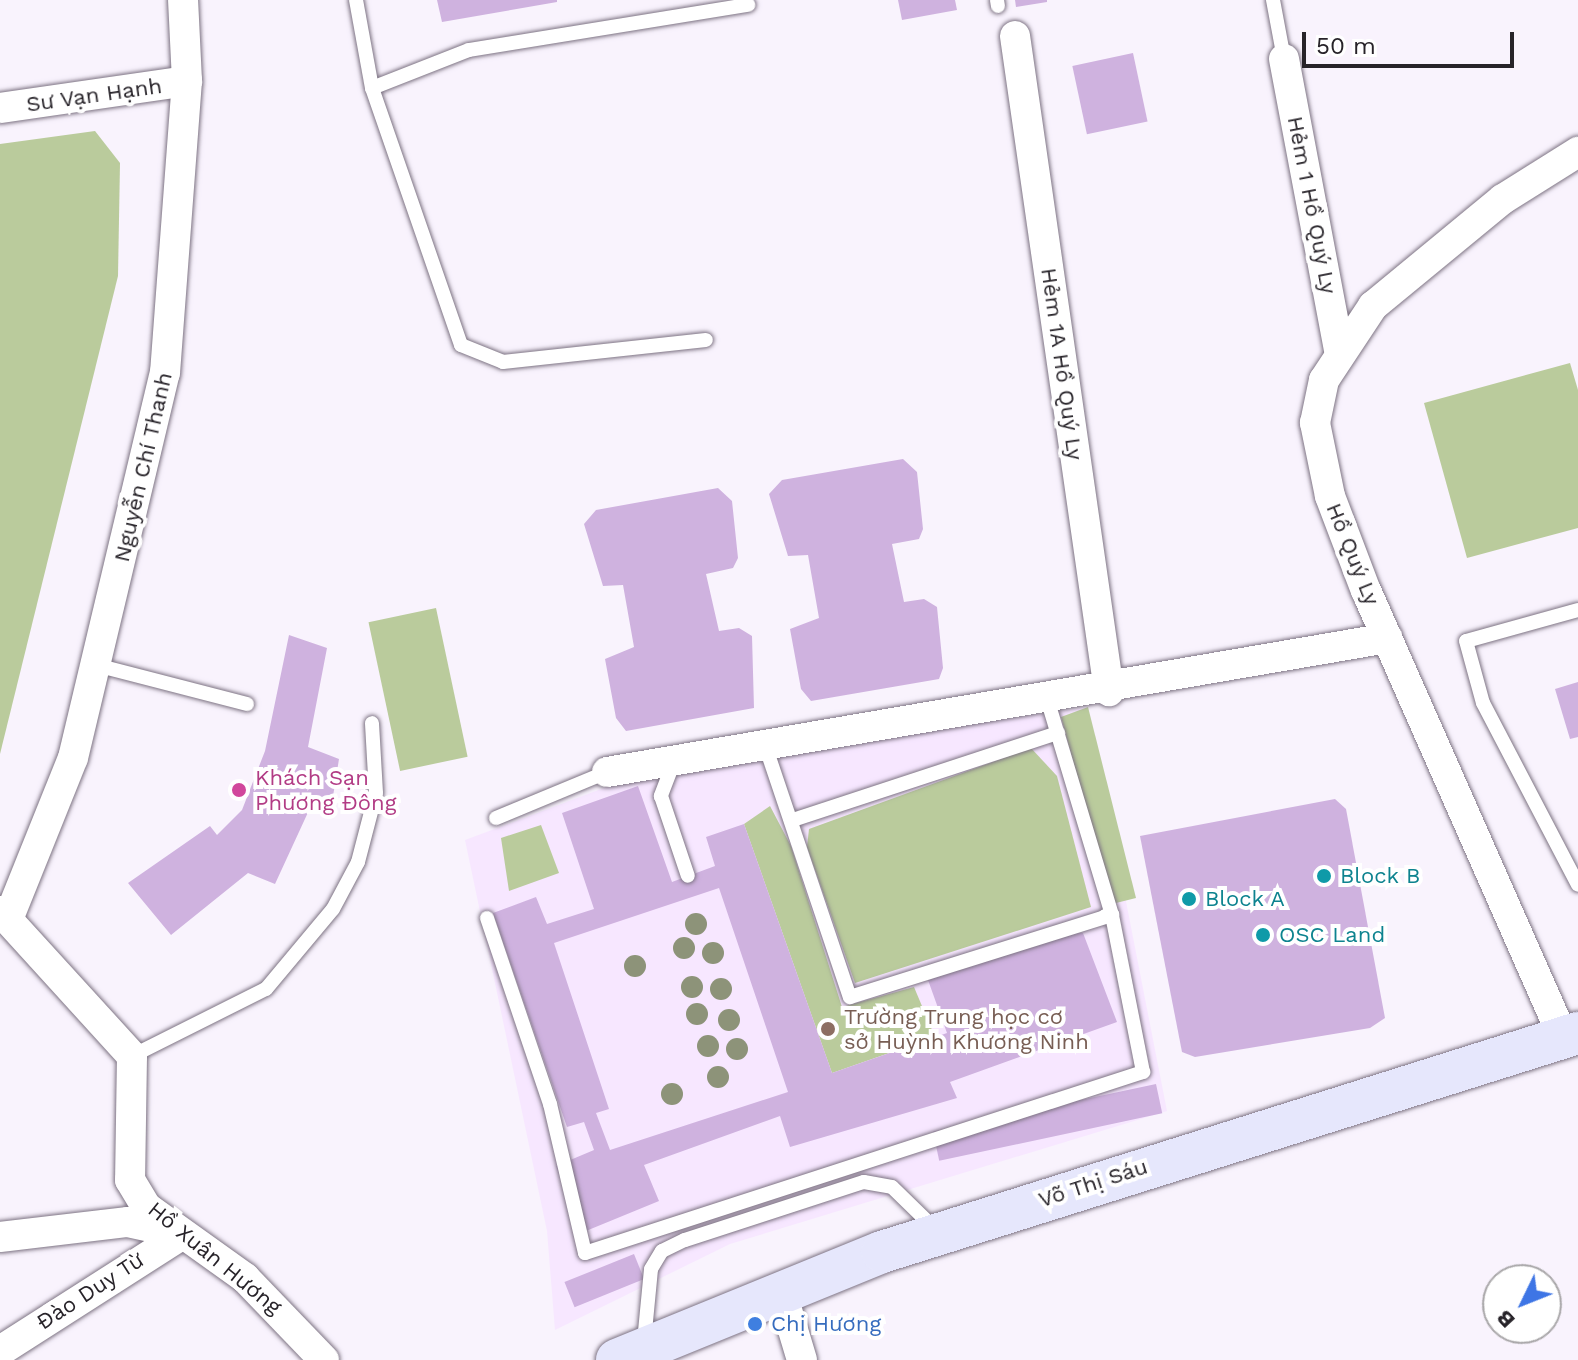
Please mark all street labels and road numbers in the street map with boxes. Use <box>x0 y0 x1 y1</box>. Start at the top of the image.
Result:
street label: Sư Vạn Hạnh <box>24 72 164 118</box>
street label: Hẻm 1 Hồ Quý Ly <box>1282 113 1342 297</box>
street label: Hẻm 1A Hồ Quý Ly <box>1035 265 1089 463</box>
street label: Nguyễn Chí Thanh <box>108 369 178 565</box>
street label: Hồ Quý Ly <box>1321 499 1385 609</box>
street label: Võ Thị Sáu <box>1035 1153 1151 1213</box>
street label: Hồ Xuân Hương <box>143 1196 287 1320</box>
street label: Đào Duy Từ <box>31 1246 149 1336</box>

